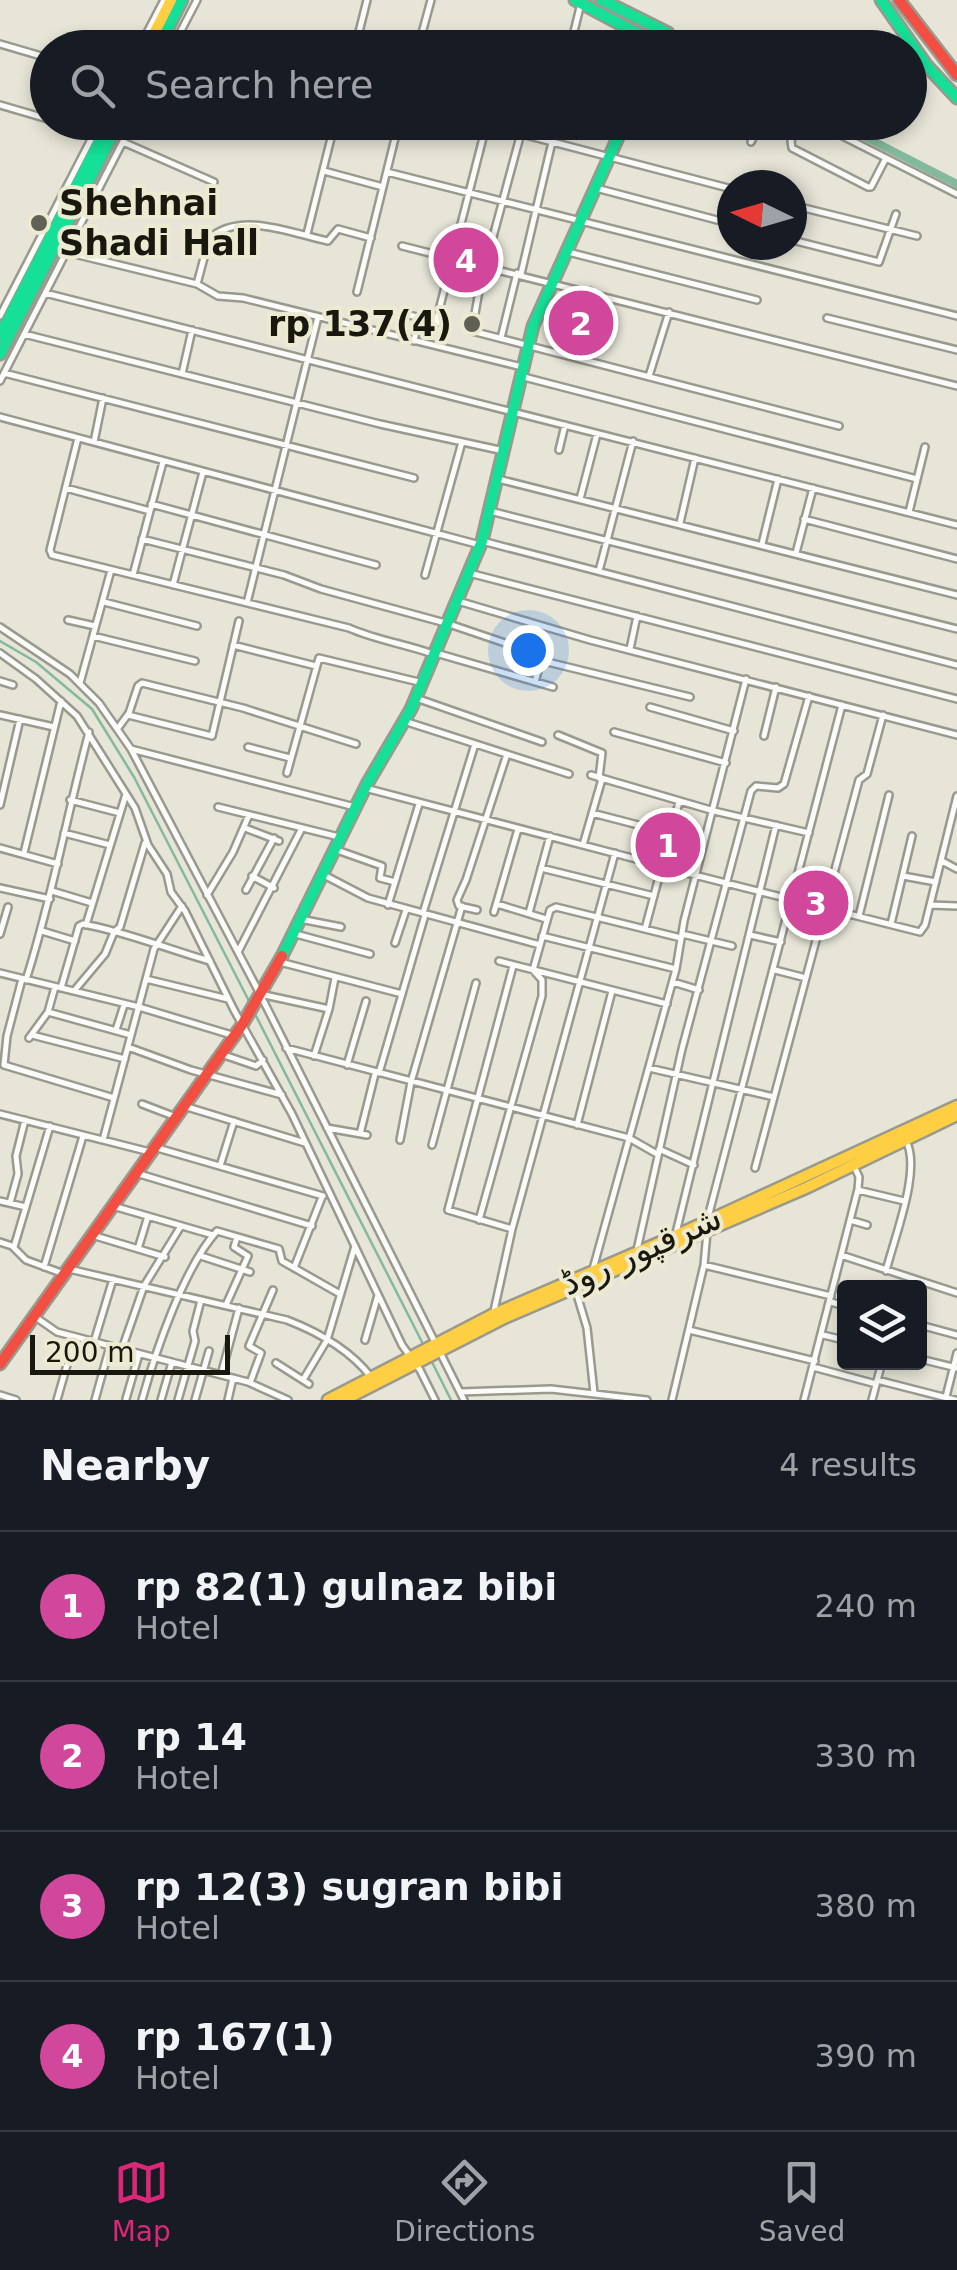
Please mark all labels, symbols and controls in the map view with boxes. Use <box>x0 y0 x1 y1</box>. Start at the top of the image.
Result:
search box <box>30 30 927 140</box>
icon: search <box>65 58 120 113</box>
text: Search here <box>145 63 373 107</box>
north arrow <box>717 170 807 260</box>
place label: Shehnai Shadi Hall <box>59 183 259 263</box>
marker: Shehnai Shadi Hall <box>28 212 50 234</box>
pin: 4 <box>434 222 498 298</box>
pin: 2 <box>548 286 614 360</box>
place label: rp 137(4) <box>268 304 452 344</box>
marker: rp 137(4) <box>461 313 483 335</box>
your location <box>503 625 554 676</box>
pin: 1 <box>636 808 700 882</box>
pin: 3 <box>784 866 848 940</box>
street label: شرقپور روڈ <box>555 1197 728 1304</box>
map controls <box>837 1280 927 1370</box>
button: layers <box>837 1280 927 1370</box>
scale bar <box>30 1330 230 1374</box>
text: 200 m <box>45 1336 135 1369</box>
text: Nearby <box>40 1441 210 1490</box>
text: 4 results <box>779 1446 917 1484</box>
text: rp 82(1) gulnaz bibi <box>135 1565 557 1609</box>
text: 1 <box>61 1587 84 1625</box>
text: 240 m <box>815 1587 917 1625</box>
text: Hotel <box>135 1609 220 1647</box>
text: rp 14 <box>135 1715 247 1759</box>
text: 2 <box>61 1737 84 1775</box>
text: 330 m <box>815 1737 917 1775</box>
text: Hotel <box>135 1759 220 1797</box>
text: rp 12(3) sugran bibi <box>135 1865 563 1909</box>
text: 3 <box>61 1887 84 1925</box>
text: 380 m <box>815 1887 917 1925</box>
text: Hotel <box>135 1909 220 1947</box>
text: rp 167(1) <box>135 2015 335 2059</box>
text: 4 <box>61 2037 84 2075</box>
text: 390 m <box>815 2037 917 2075</box>
text: Hotel <box>135 2059 220 2097</box>
tab: Map <box>112 2155 171 2248</box>
tab: Directions <box>394 2155 535 2248</box>
tab: Saved <box>759 2155 845 2248</box>

